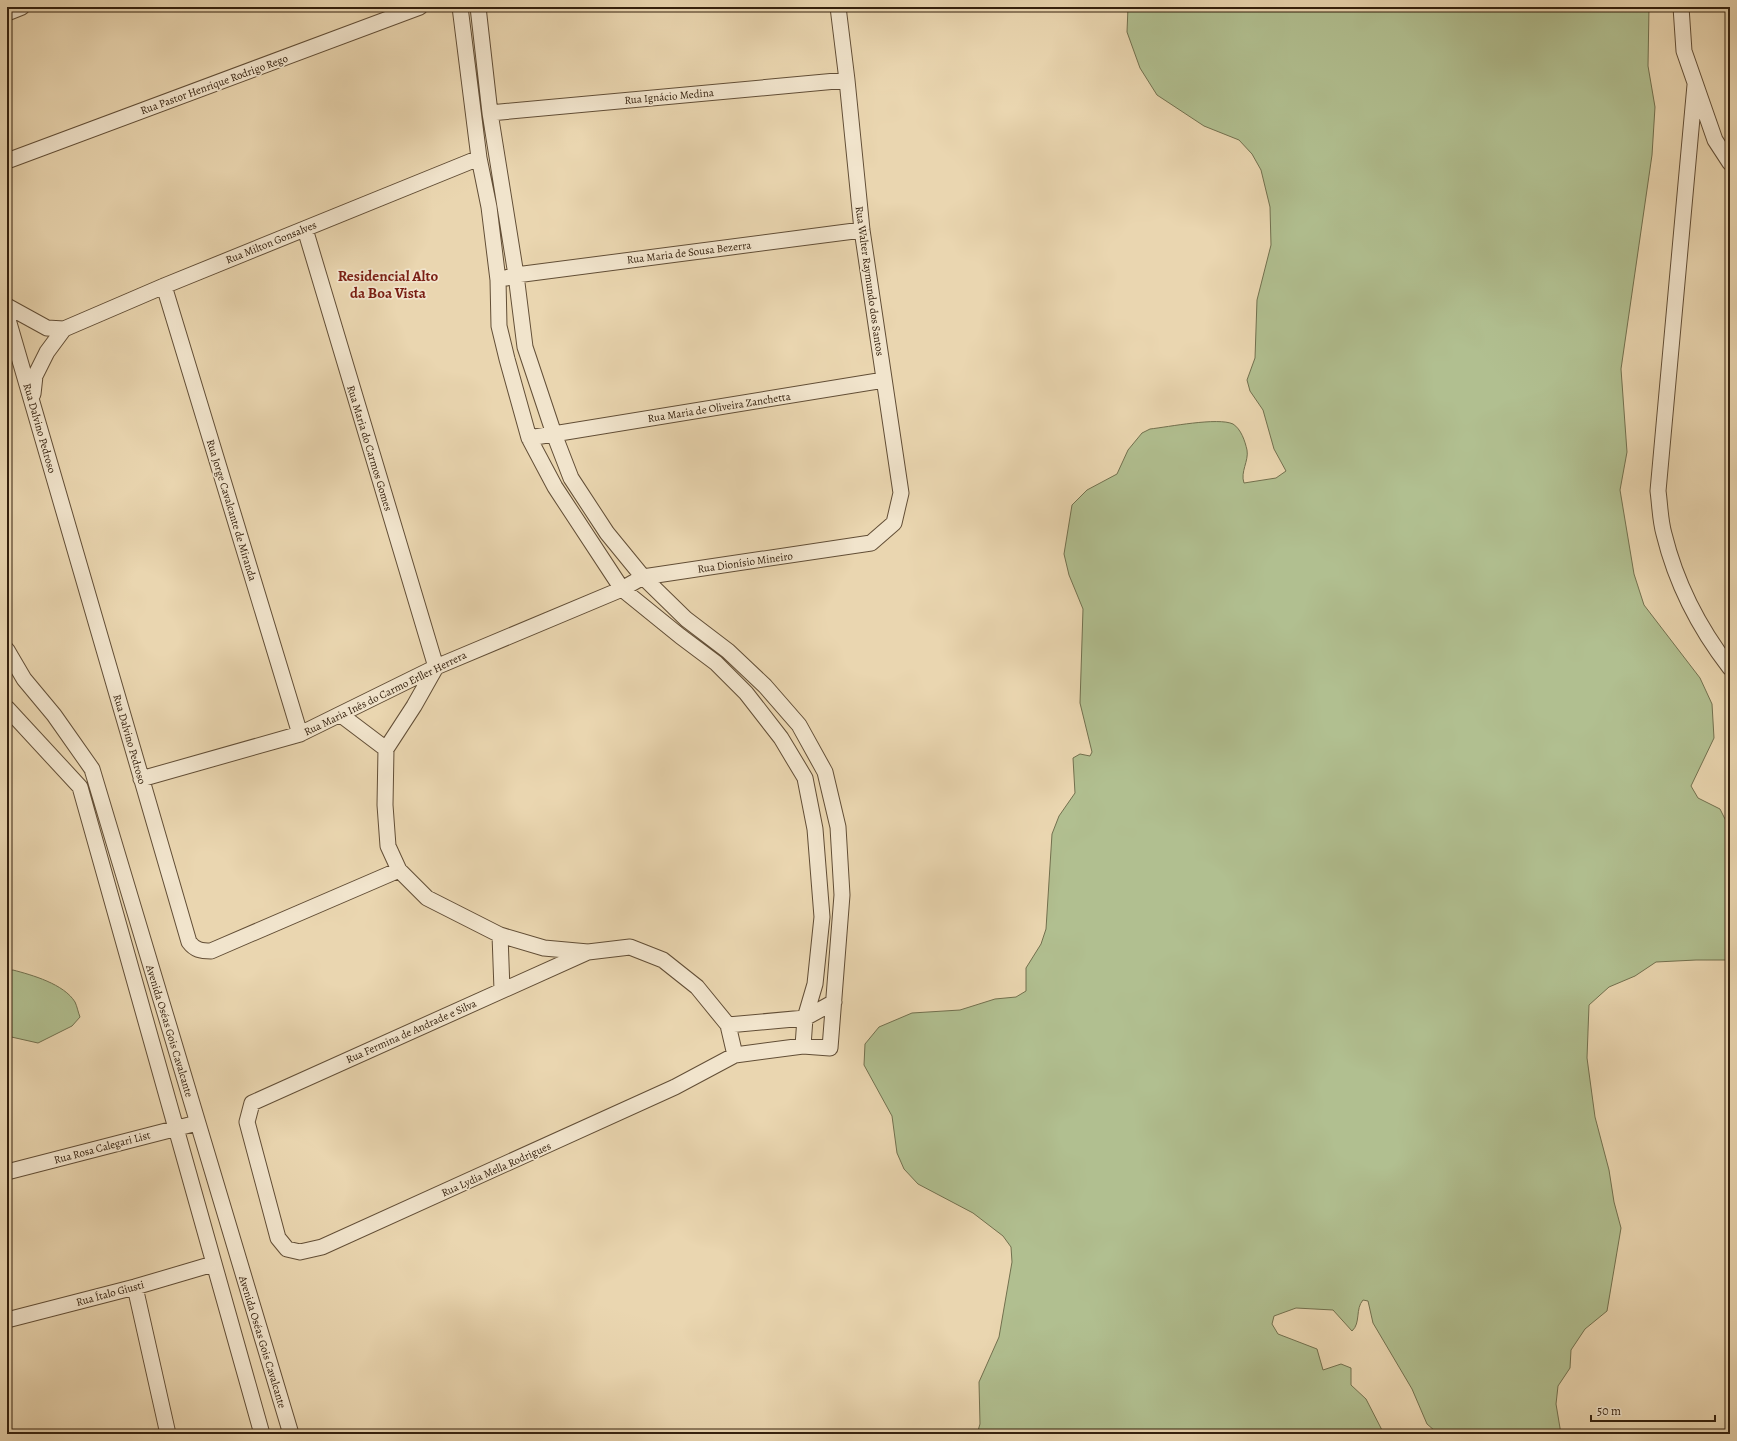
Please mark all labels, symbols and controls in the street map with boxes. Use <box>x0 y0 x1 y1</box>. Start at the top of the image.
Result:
street label: Rua Pastor Henrique Rodrigo Rego <box>138 51 291 118</box>
street label: Rua Ignácio Medina <box>624 85 715 108</box>
street label: Rua Walter Raymundo dos Santos <box>852 205 887 357</box>
street label: Rua Milton Gonsalves <box>223 217 319 268</box>
street label: Rua Maria de Sousa Bezerra <box>626 237 753 268</box>
district label: Residencial Alto da Boa Vista <box>338 266 439 303</box>
street label: Rua Dalvino Pedroso <box>20 381 60 475</box>
street label: Rua Maria do Carmos Gomes <box>343 383 396 513</box>
street label: Rua Maria de Oliveira Zanchetta <box>647 389 792 426</box>
street label: Rua Jorge Cavalcante de Miranda <box>203 437 261 584</box>
street label: Rua Dionísio Mineiro <box>696 548 794 577</box>
street label: Rua Maria Inês do Carmo Erller Herrera <box>301 647 470 739</box>
street label: Rua Dalvino Pedroso <box>110 692 150 786</box>
street label: Avenida Oséas Gois Cavalcante <box>142 962 197 1099</box>
street label: Rua Fermina de Andrade e Silva <box>344 996 480 1067</box>
street label: Rua Rosa Calegari List <box>52 1127 152 1168</box>
street label: Rua Lydia Mella Rodrigues <box>439 1138 553 1200</box>
street label: Avenida Oséas Gois Cavalcante <box>235 1273 290 1410</box>
street label: Rua Ítalo Giusti <box>74 1277 146 1310</box>
scale bar <box>1591 1397 1715 1423</box>
text: 50 m <box>1597 1403 1621 1419</box>

